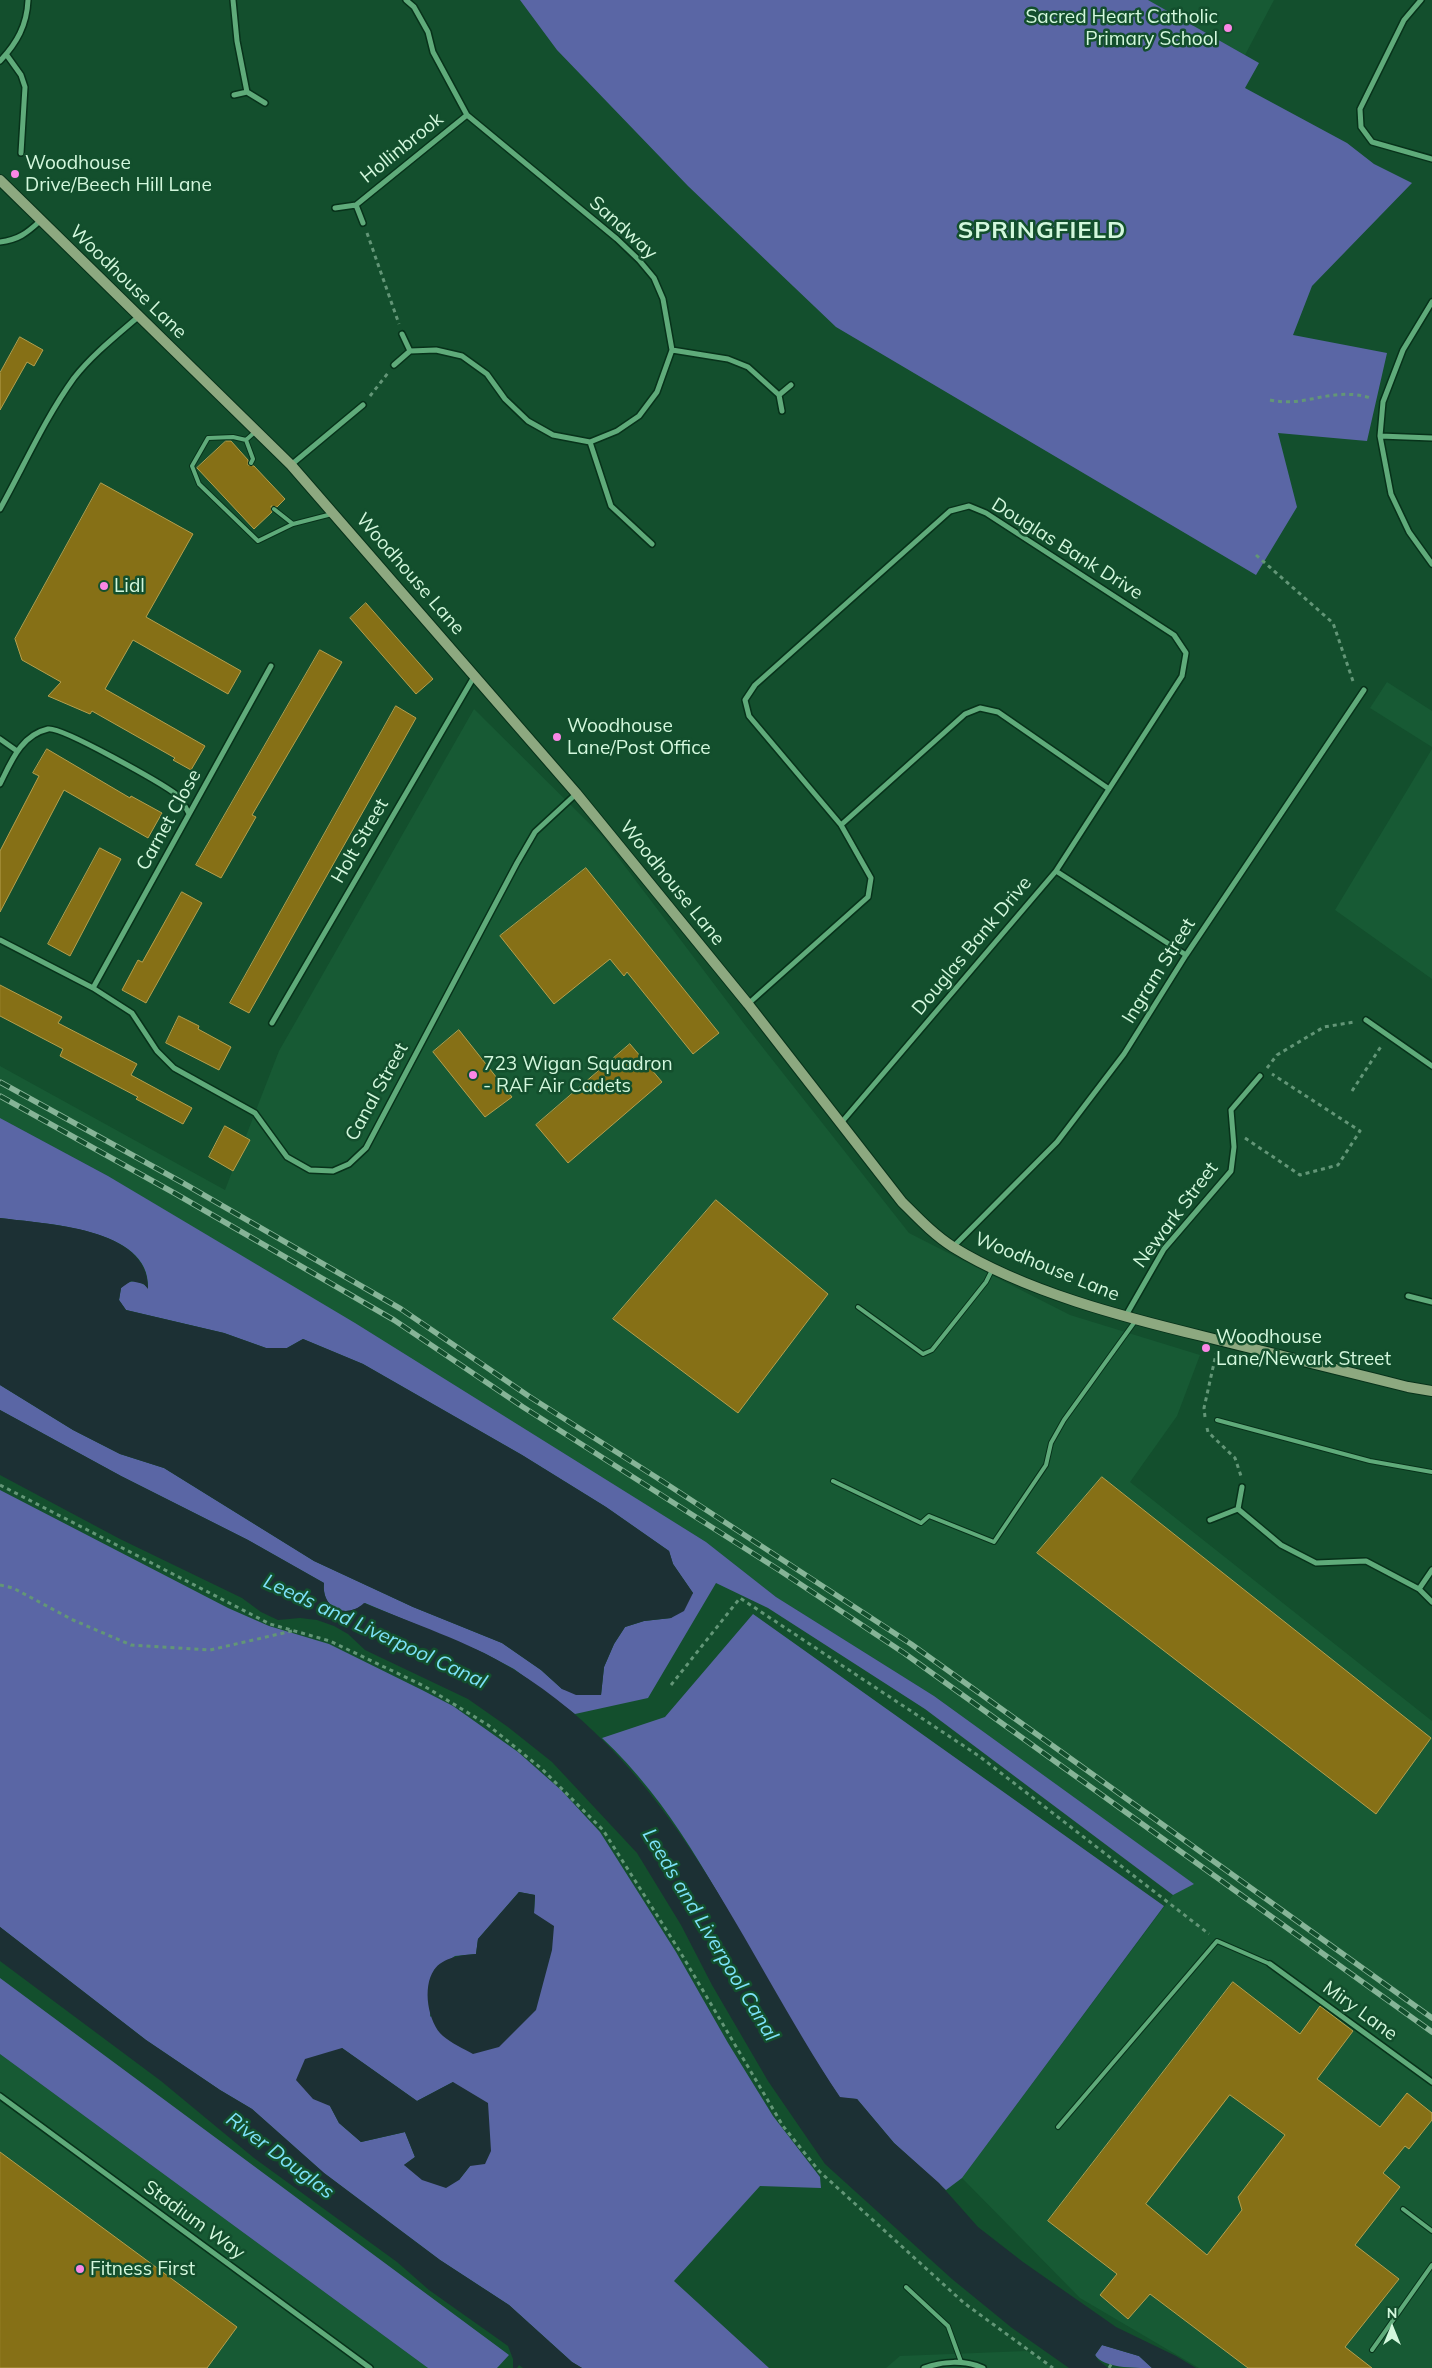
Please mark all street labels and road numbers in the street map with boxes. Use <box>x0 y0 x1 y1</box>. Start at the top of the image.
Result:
street label: Hollinbrook <box>356 108 448 188</box>
street label: Sandway <box>584 192 662 264</box>
street label: Woodhouse Lane <box>65 220 191 344</box>
street label: Douglas Bank Drive <box>987 493 1147 605</box>
street label: Woodhouse Lane <box>351 508 469 640</box>
street label: Carnet Close <box>132 765 206 875</box>
street label: Holt Street <box>327 795 393 887</box>
street label: Woodhouse Lane <box>615 816 729 950</box>
street label: Douglas Bank Drive <box>907 872 1037 1020</box>
street label: Ingram Street <box>1118 914 1200 1028</box>
street label: Canal Street <box>341 1039 413 1145</box>
street label: Newark Street <box>1129 1158 1223 1272</box>
street label: Woodhouse Lane <box>971 1228 1123 1306</box>
street label: Miry Lane <box>1318 1976 1402 2046</box>
street label: Stadium Way <box>139 2176 249 2264</box>

